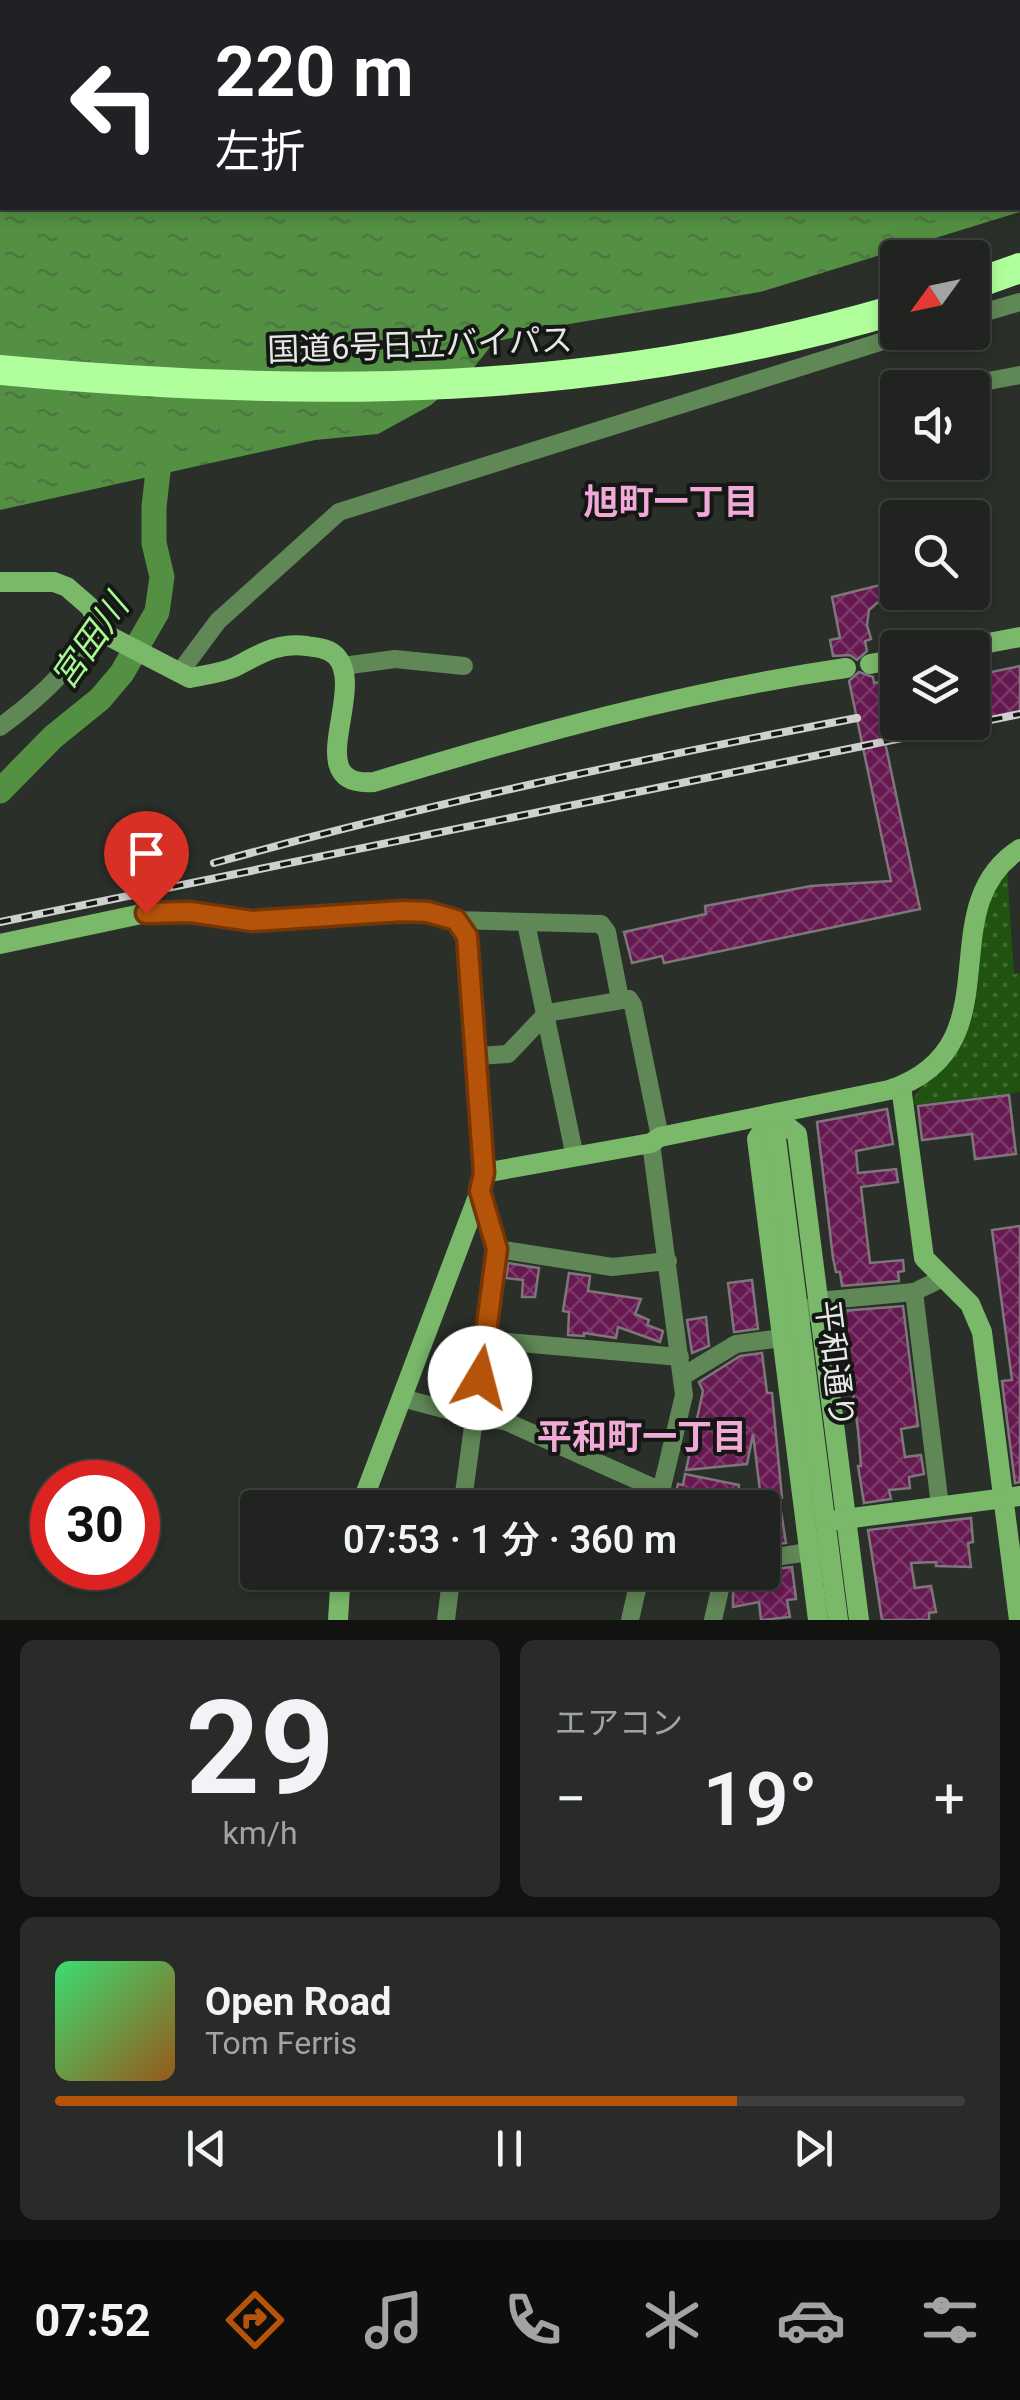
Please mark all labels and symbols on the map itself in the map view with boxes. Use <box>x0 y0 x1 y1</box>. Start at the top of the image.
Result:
north arrow <box>880 240 990 350</box>
street label: 国道6号日立バイパス <box>267 321 573 369</box>
district label: 旭町一丁目 <box>583 482 759 523</box>
water label: 宮田川 <box>43 584 139 697</box>
pin <box>104 811 189 914</box>
street label: 平和通り <box>808 1298 862 1430</box>
position arrow <box>428 1326 532 1430</box>
district label: 平和町一丁目 <box>537 1417 747 1458</box>
speed limit sign: 30 <box>30 1460 160 1590</box>

